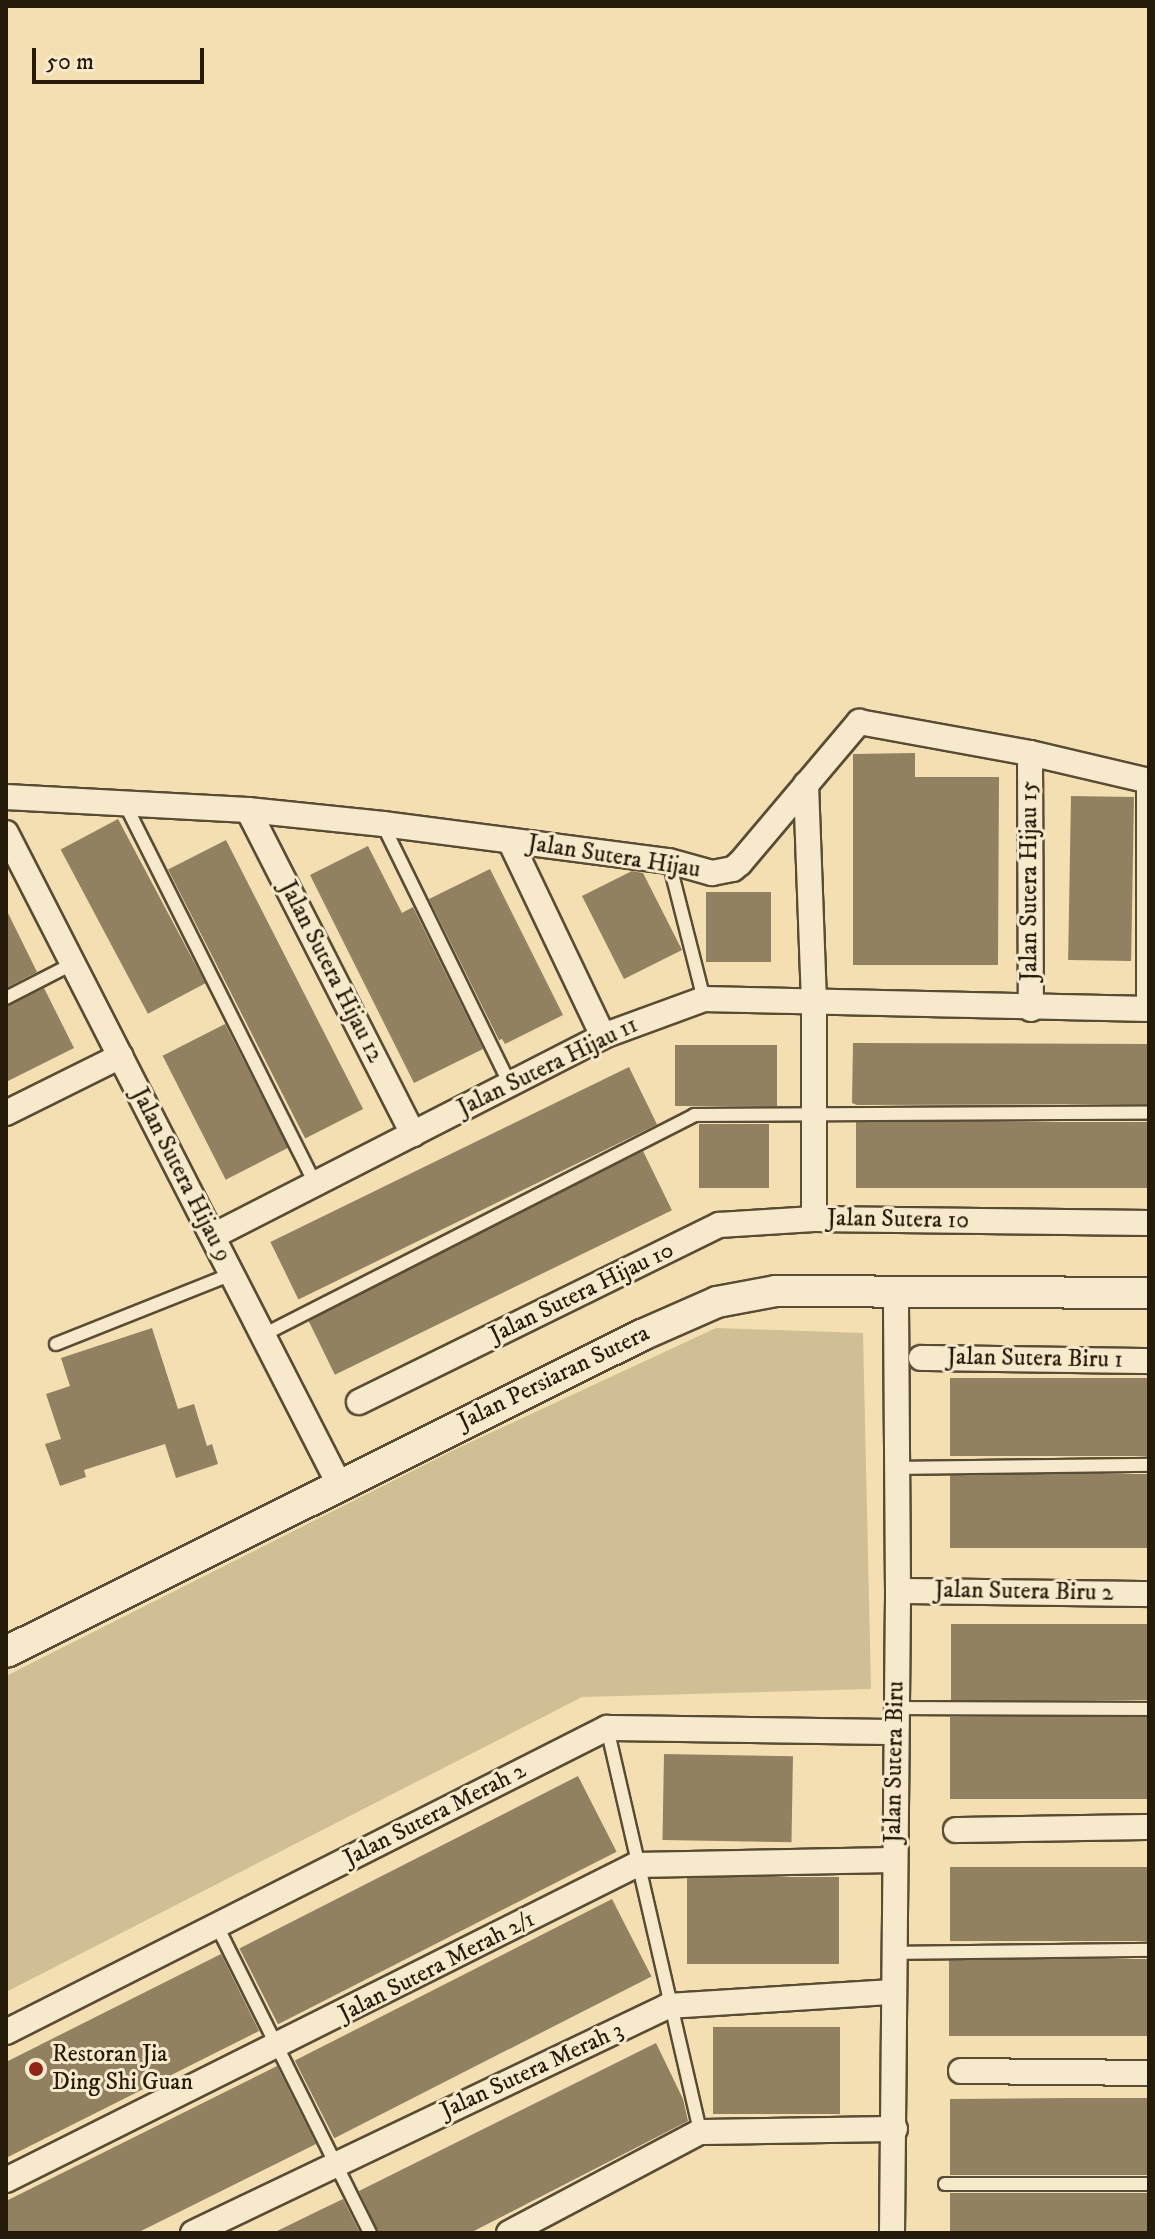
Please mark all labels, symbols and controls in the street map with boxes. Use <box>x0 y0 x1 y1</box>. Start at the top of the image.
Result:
scale bar <box>36 32 208 82</box>
text: 50 m <box>46 47 94 77</box>
street label: Jalan Sutera Hijau 15 <box>1016 781 1044 981</box>
street label: Jalan Sutera Hijau <box>526 829 702 885</box>
street label: Jalan Sutera Hijau 12 <box>273 876 389 1068</box>
street label: Jalan Sutera Hijau 11 <box>453 1011 643 1123</box>
street label: Jalan Sutera Hijau 9 <box>125 1083 237 1267</box>
street label: Jalan Sutera 10 <box>827 1204 969 1236</box>
street label: Jalan Sutera Hijau 10 <box>485 1236 679 1350</box>
street label: Jalan Persiaran Sutera <box>454 1319 654 1437</box>
street label: Jalan Sutera Biru 1 <box>947 1343 1123 1375</box>
street label: Jalan Sutera Biru 2 <box>934 1576 1114 1608</box>
street label: Jalan Sutera Biru <box>879 1681 911 1843</box>
street label: Jalan Sutera Merah 2 <box>339 1757 531 1873</box>
street label: Jalan Sutera Merah 2/1 <box>334 1905 540 2029</box>
street label: Jalan Sutera Merah 3 <box>436 2016 628 2126</box>
place label: Restoran Jia Ding Shi Guan <box>52 2041 193 2097</box>
marker: Restoran Jia Ding Shi Guan <box>27 2060 45 2078</box>

